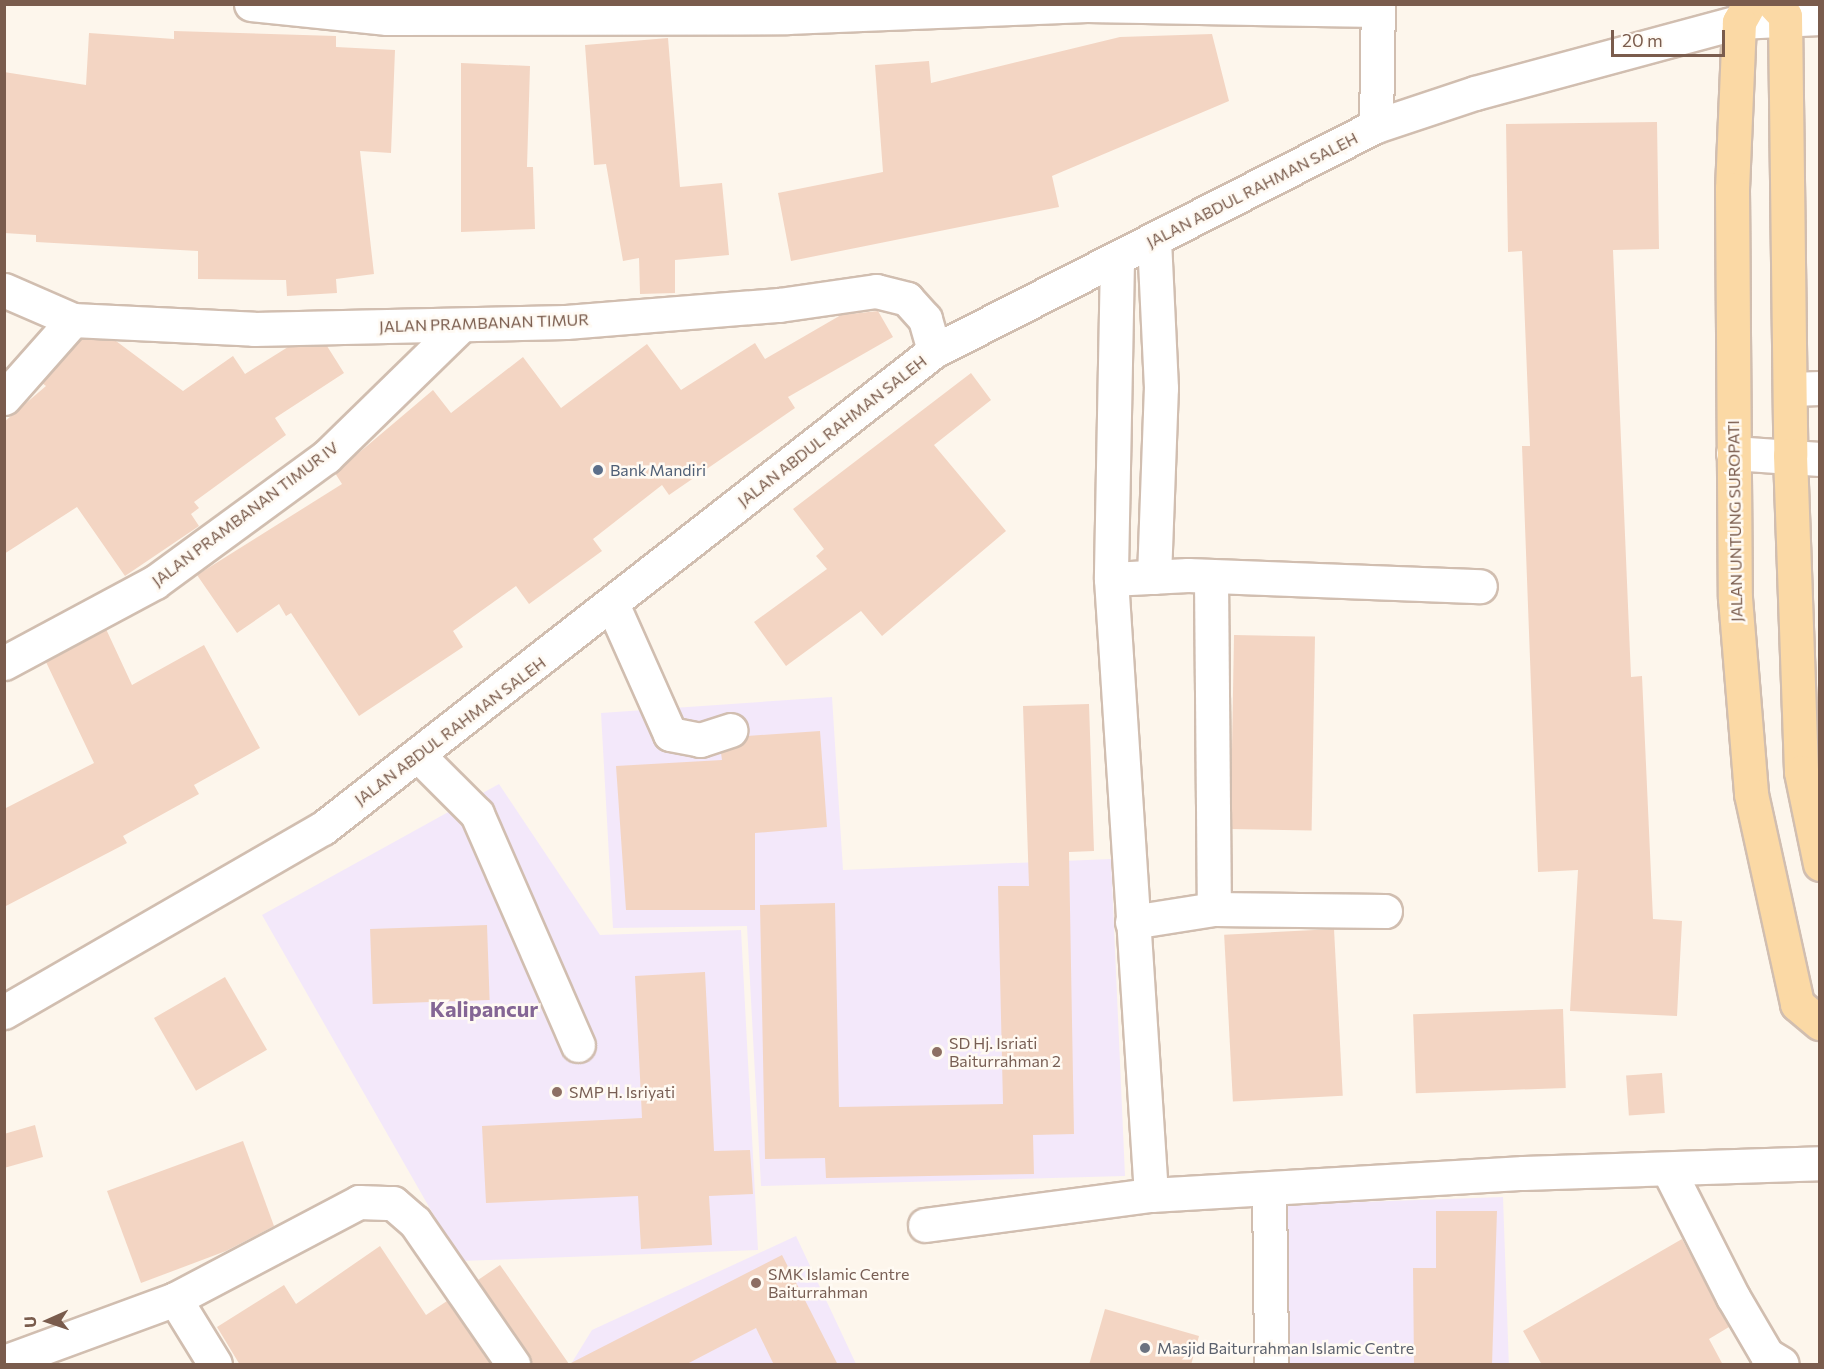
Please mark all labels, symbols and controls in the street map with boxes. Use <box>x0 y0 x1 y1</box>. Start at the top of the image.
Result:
scale bar <box>1614 18 1728 56</box>
text: 20 m <box>1622 29 1663 51</box>
street label: JALAN ABDUL RAHMAN SALEH <box>1143 128 1361 252</box>
street label: JALAN PRAMBANAN TIMUR <box>379 310 589 336</box>
street label: JALAN ABDUL RAHMAN SALEH <box>734 351 930 511</box>
street label: JALAN UNTUNG SUROPATI <box>1724 420 1746 622</box>
street label: JALAN PRAMBANAN TIMUR IV <box>148 438 342 590</box>
place label: Bank Mandiri <box>610 460 706 480</box>
marker: Bank Mandiri <box>591 463 605 477</box>
street label: JALAN ABDUL RAHMAN SALEH <box>351 653 549 809</box>
district label: Kalipancur <box>430 996 538 1022</box>
place label: SD Hj. Isriati Baiturrahman 2 <box>949 1033 1061 1071</box>
marker: SD Hj. Isriati Baiturrahman 2 <box>930 1045 944 1059</box>
place label: SMP H. Isriyati <box>569 1082 675 1102</box>
marker: SMP H. Isriyati <box>550 1085 564 1099</box>
place label: SMK Islamic Centre Baiturrahman <box>768 1264 909 1302</box>
marker: SMK Islamic Centre Baiturrahman <box>749 1276 763 1290</box>
north arrow <box>18 1291 78 1351</box>
text: U <box>20 1316 39 1328</box>
place label: Masjid Baiturrahman Islamic Centre <box>1157 1338 1414 1358</box>
marker: Masjid Baiturrahman Islamic Centre <box>1138 1341 1152 1355</box>

